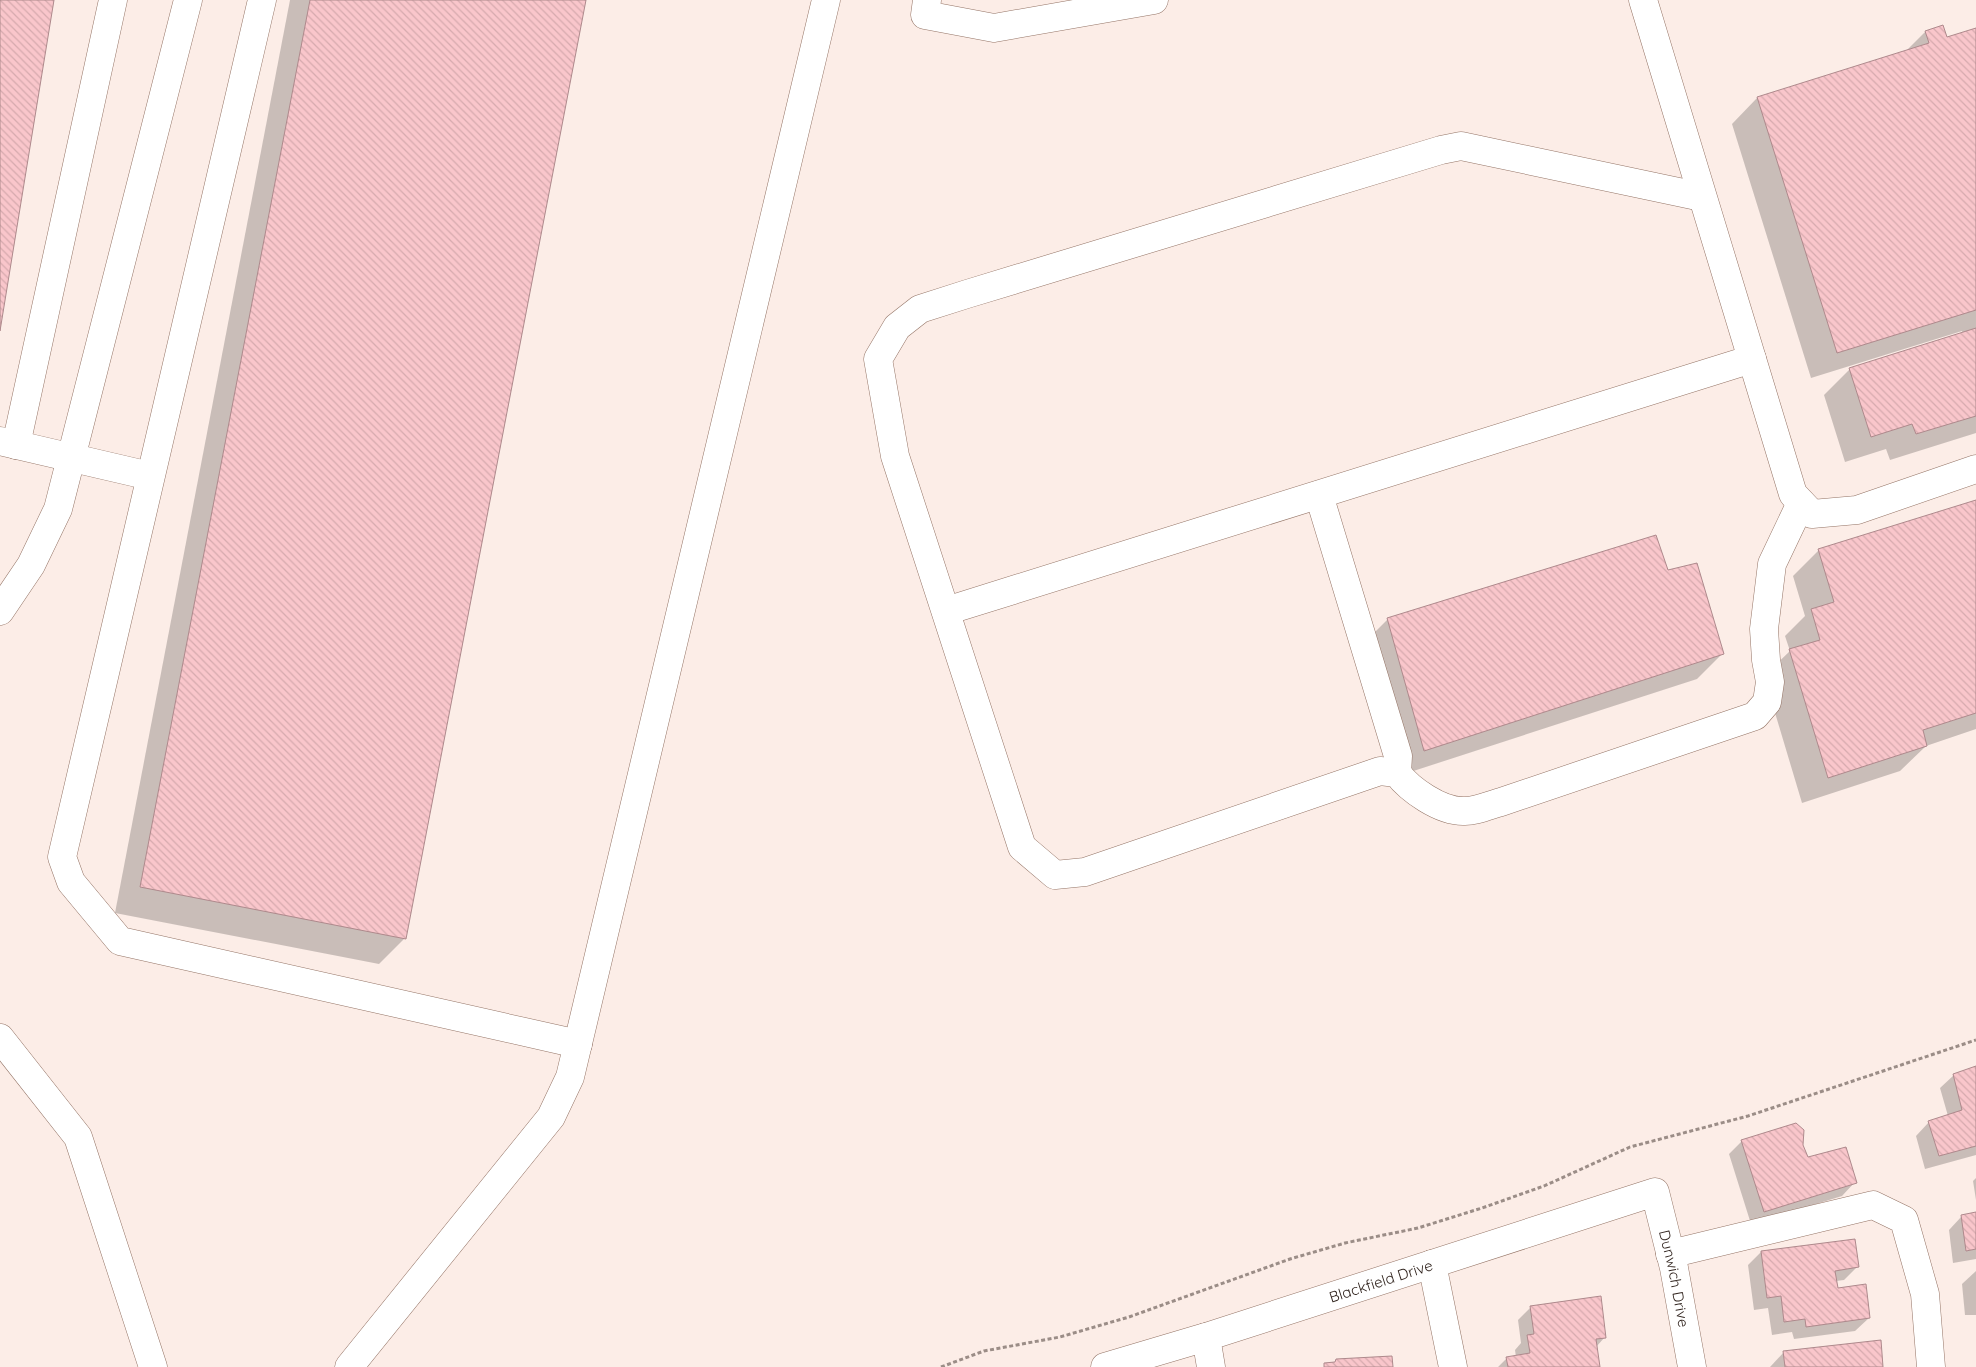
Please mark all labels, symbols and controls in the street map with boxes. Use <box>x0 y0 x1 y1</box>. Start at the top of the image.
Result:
street label: Dunwich Drive <box>1655 1228 1694 1329</box>
street label: Blackfield Drive <box>1327 1255 1435 1306</box>

